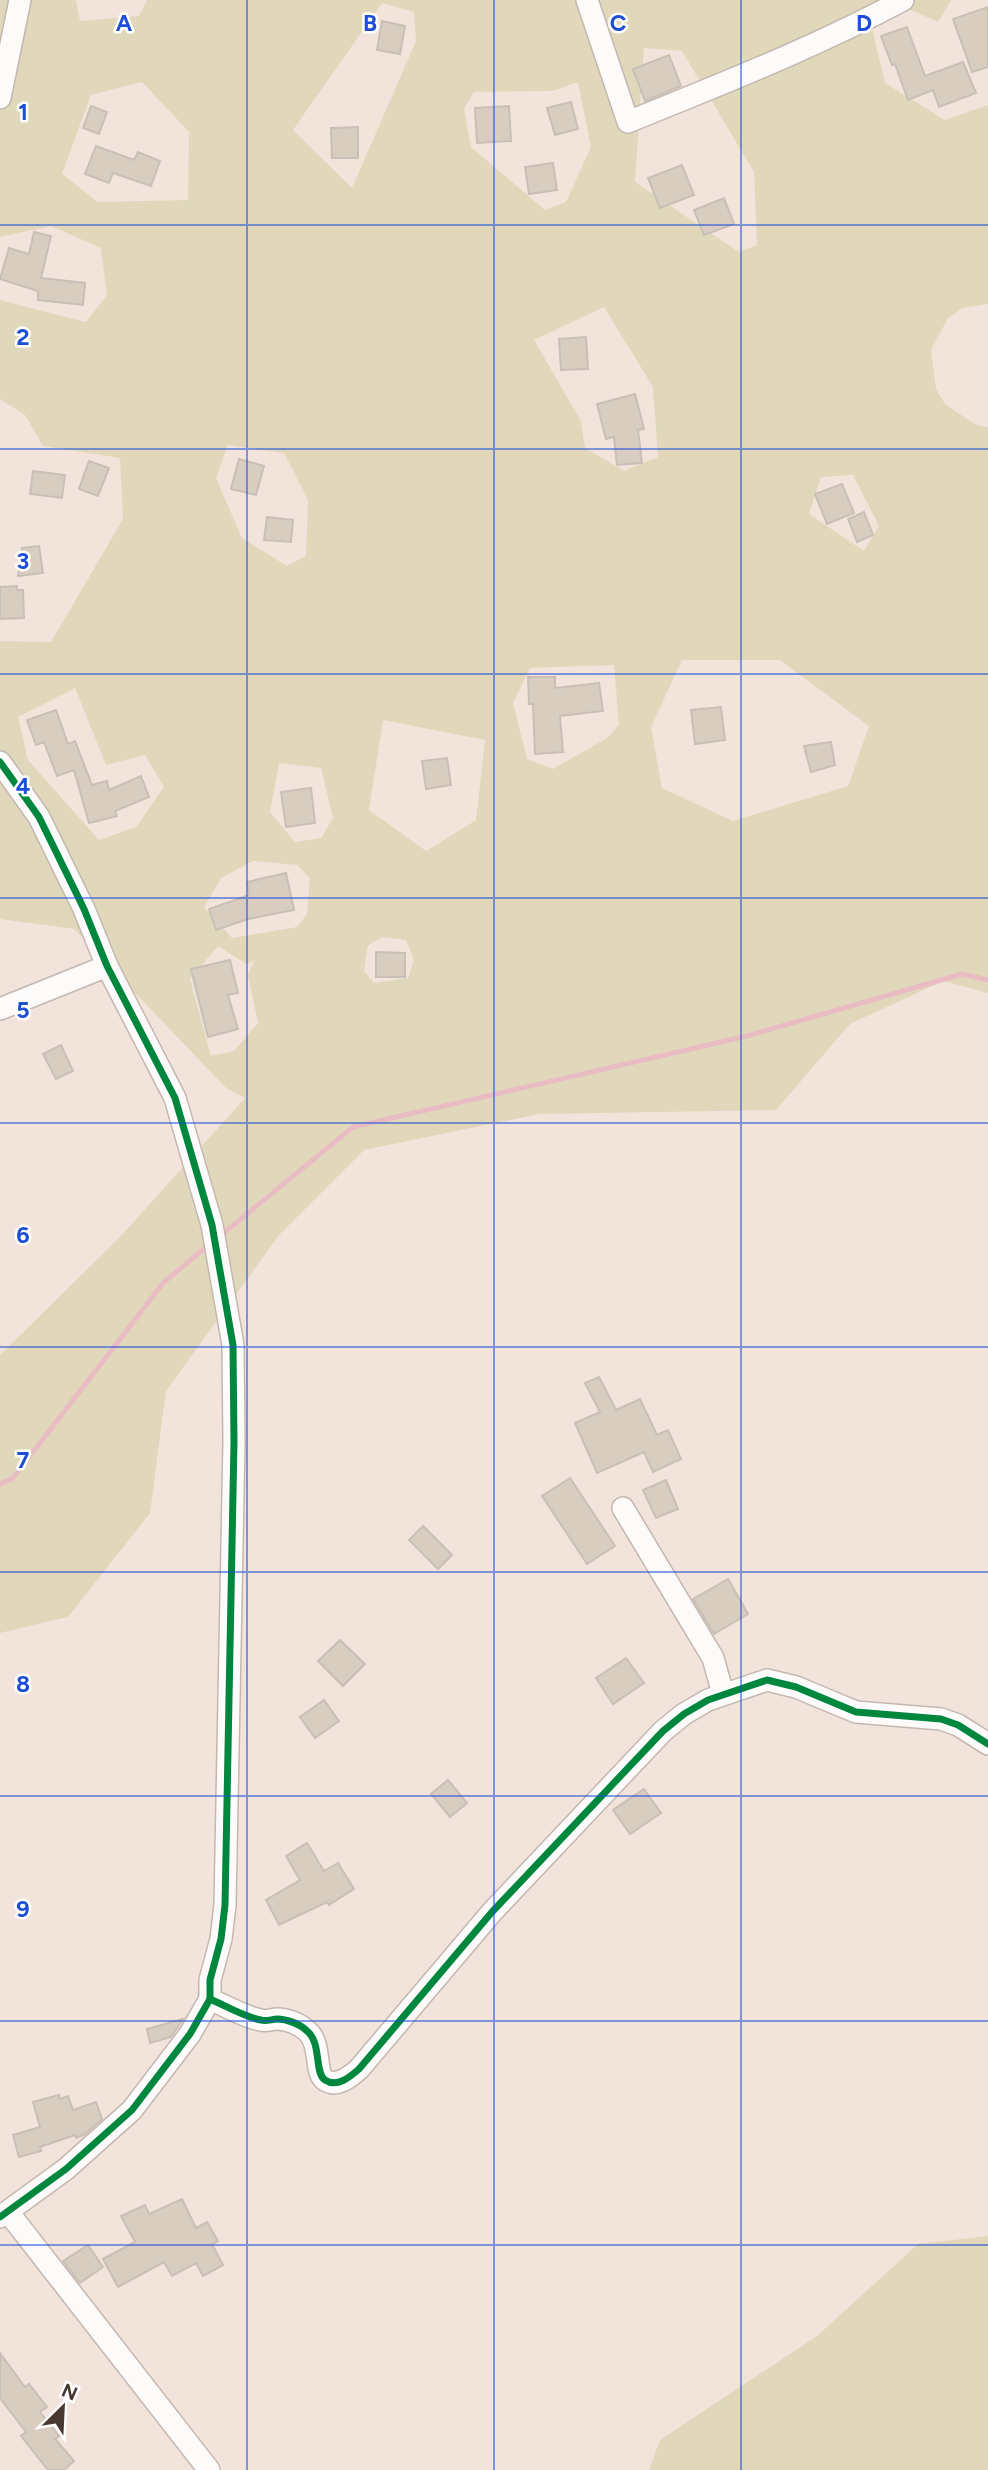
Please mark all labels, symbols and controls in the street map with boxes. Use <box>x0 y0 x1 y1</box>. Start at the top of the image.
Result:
text: A <box>116 9 133 37</box>
text: B <box>363 9 377 37</box>
text: C <box>610 9 627 37</box>
text: D <box>856 9 872 37</box>
text: 1 <box>18 98 28 126</box>
text: 2 <box>16 323 30 351</box>
text: 3 <box>17 547 29 575</box>
text: 4 <box>16 772 30 800</box>
text: 5 <box>16 996 30 1024</box>
text: 6 <box>16 1221 30 1249</box>
text: 7 <box>17 1446 30 1474</box>
text: 8 <box>16 1670 30 1698</box>
text: 9 <box>16 1895 30 1923</box>
north arrow <box>28 2372 98 2442</box>
text: N <box>58 2378 81 2405</box>

